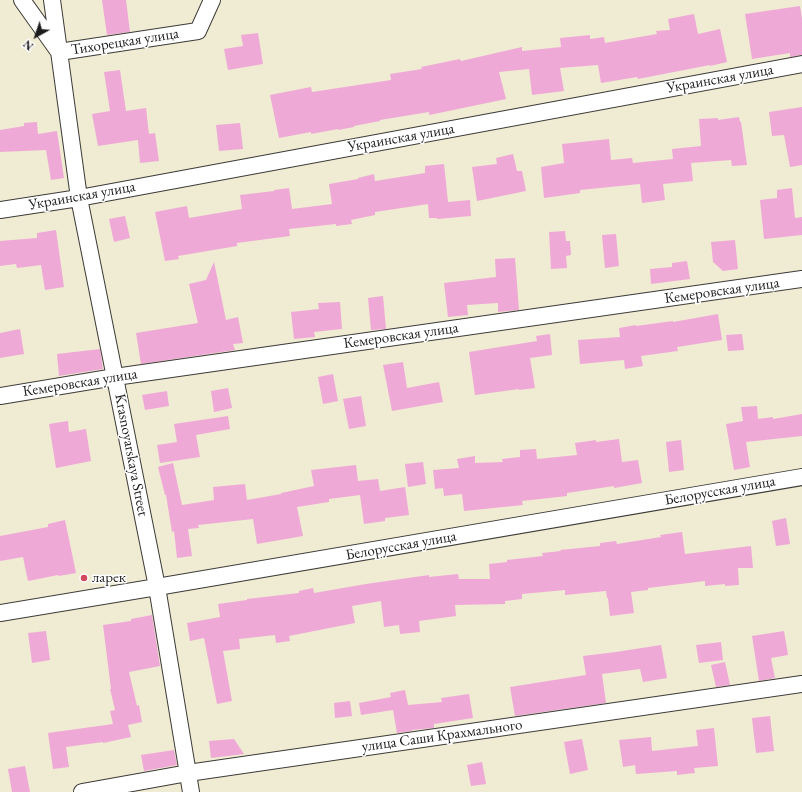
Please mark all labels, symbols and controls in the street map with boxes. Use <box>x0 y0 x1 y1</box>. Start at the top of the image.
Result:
north arrow <box>16 16 56 56</box>
street label: Тихорецкая улица <box>70 25 180 59</box>
text: N <box>20 37 36 53</box>
street label: Украинская улица <box>665 61 775 97</box>
street label: Украинская улица <box>346 120 456 156</box>
street label: Украинская улица <box>27 178 137 214</box>
street label: Кемеровская улица <box>663 274 781 308</box>
street label: Кемеровская улица <box>342 319 460 353</box>
street label: Кемеровская улица <box>21 365 139 401</box>
street label: Krasnoyarskaya Street <box>110 392 152 518</box>
street label: Белорусская улица <box>663 472 777 510</box>
street label: Белорусская улица <box>344 527 458 565</box>
place label: ларек <box>92 569 126 587</box>
marker: ларек <box>79 573 89 583</box>
street label: улица Саши Крахмального <box>360 716 524 756</box>

